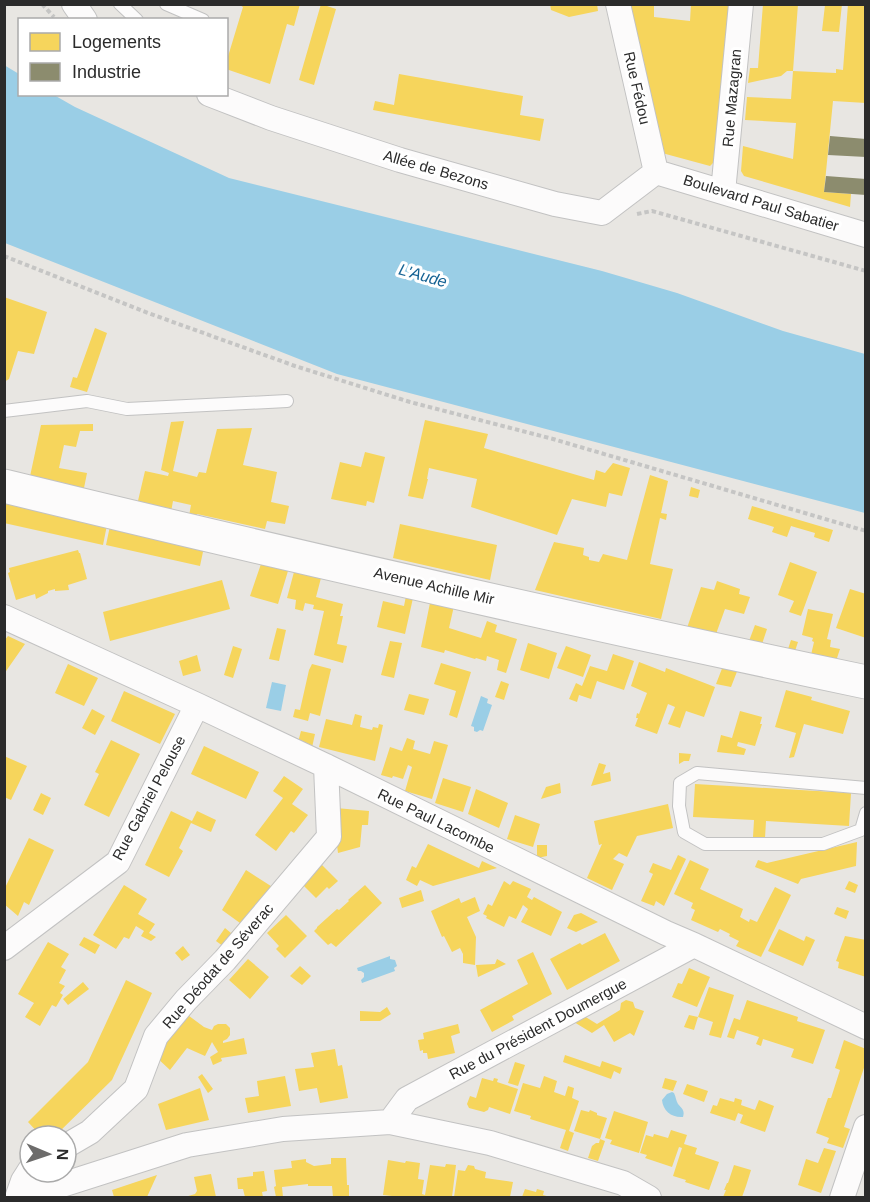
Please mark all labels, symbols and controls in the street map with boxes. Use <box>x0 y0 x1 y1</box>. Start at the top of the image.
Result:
legend <box>18 18 228 96</box>
text: Logements <box>72 32 161 52</box>
street label: Rue Mazagran <box>719 48 744 148</box>
street label: Rue Fédou <box>621 50 654 126</box>
text: Industrie <box>72 62 141 82</box>
street label: Allée de Bezons <box>382 146 491 193</box>
street label: Boulevard Paul Sabatier <box>681 171 841 234</box>
water label: L'Aude <box>397 261 449 290</box>
street label: Avenue Achille Mir <box>372 563 496 608</box>
street label: Rue Gabriel Pelouse <box>109 733 189 863</box>
street label: Rue Paul Lacombe <box>375 785 497 856</box>
street label: Rue Déodat de Séverac <box>159 899 277 1032</box>
street label: Rue du Président Doumergue <box>446 974 629 1083</box>
north arrow <box>18 1124 78 1184</box>
text: N <box>54 1148 71 1161</box>

